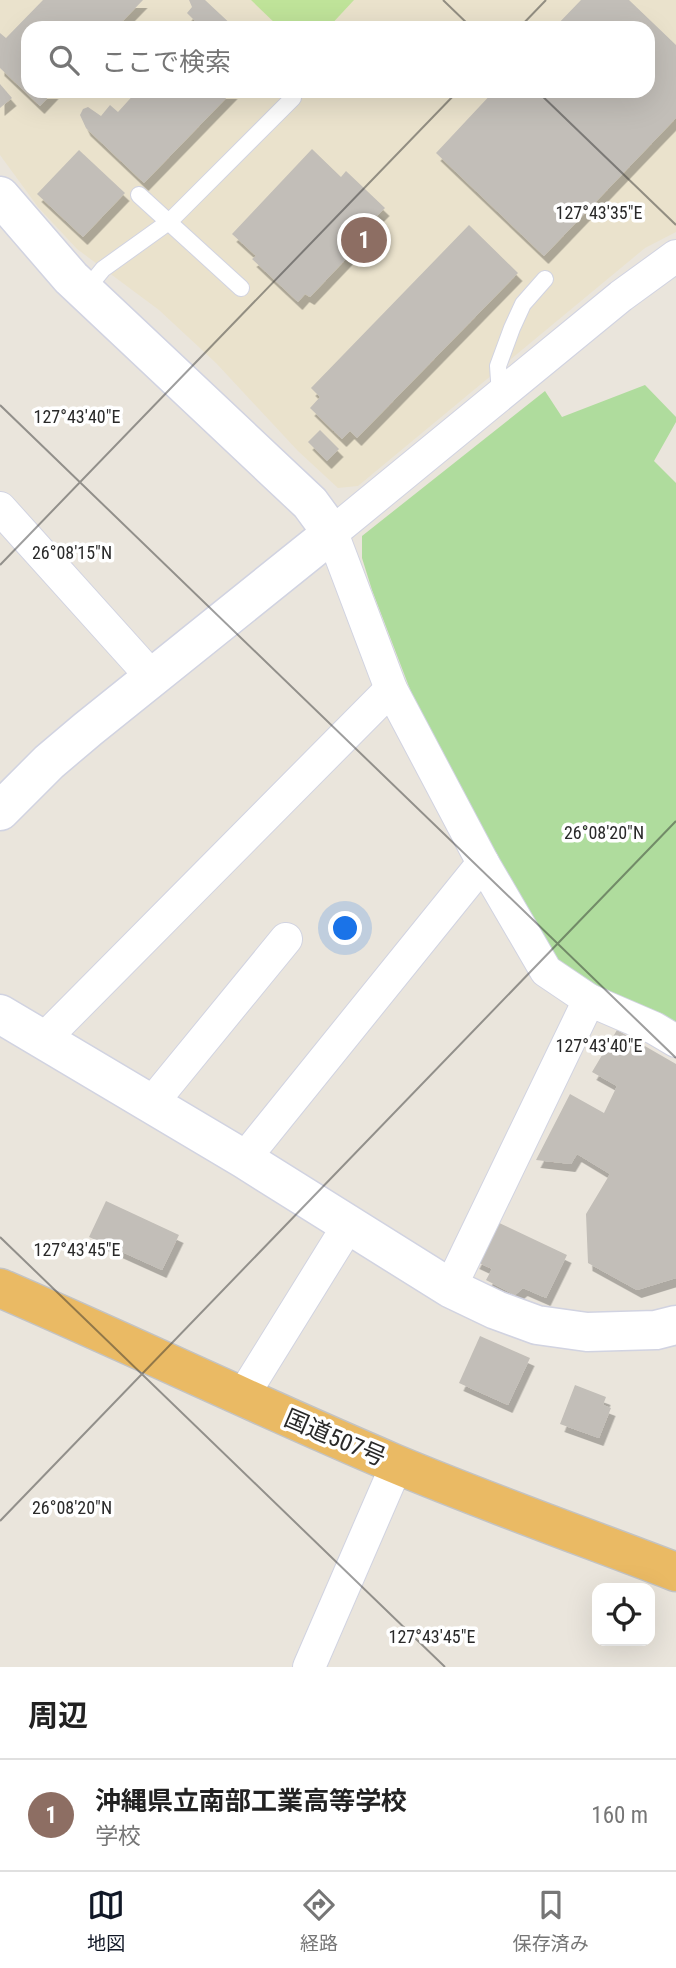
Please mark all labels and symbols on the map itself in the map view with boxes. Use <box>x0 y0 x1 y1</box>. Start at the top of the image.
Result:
text: 127°43'35"E <box>556 202 642 223</box>
pin: 1 <box>341 214 387 266</box>
text: 127°43'40"E <box>34 406 120 427</box>
text: 26°08'15"N <box>32 542 112 563</box>
text: 26°08'20"N <box>564 822 644 843</box>
your location <box>328 911 362 945</box>
text: 127°43'40"E <box>556 1035 642 1056</box>
text: 127°43'45"E <box>34 1239 120 1260</box>
street label: 国道507号 <box>280 1404 390 1472</box>
text: 26°08'20"N <box>32 1497 112 1518</box>
text: 127°43'45"E <box>389 1626 475 1647</box>

